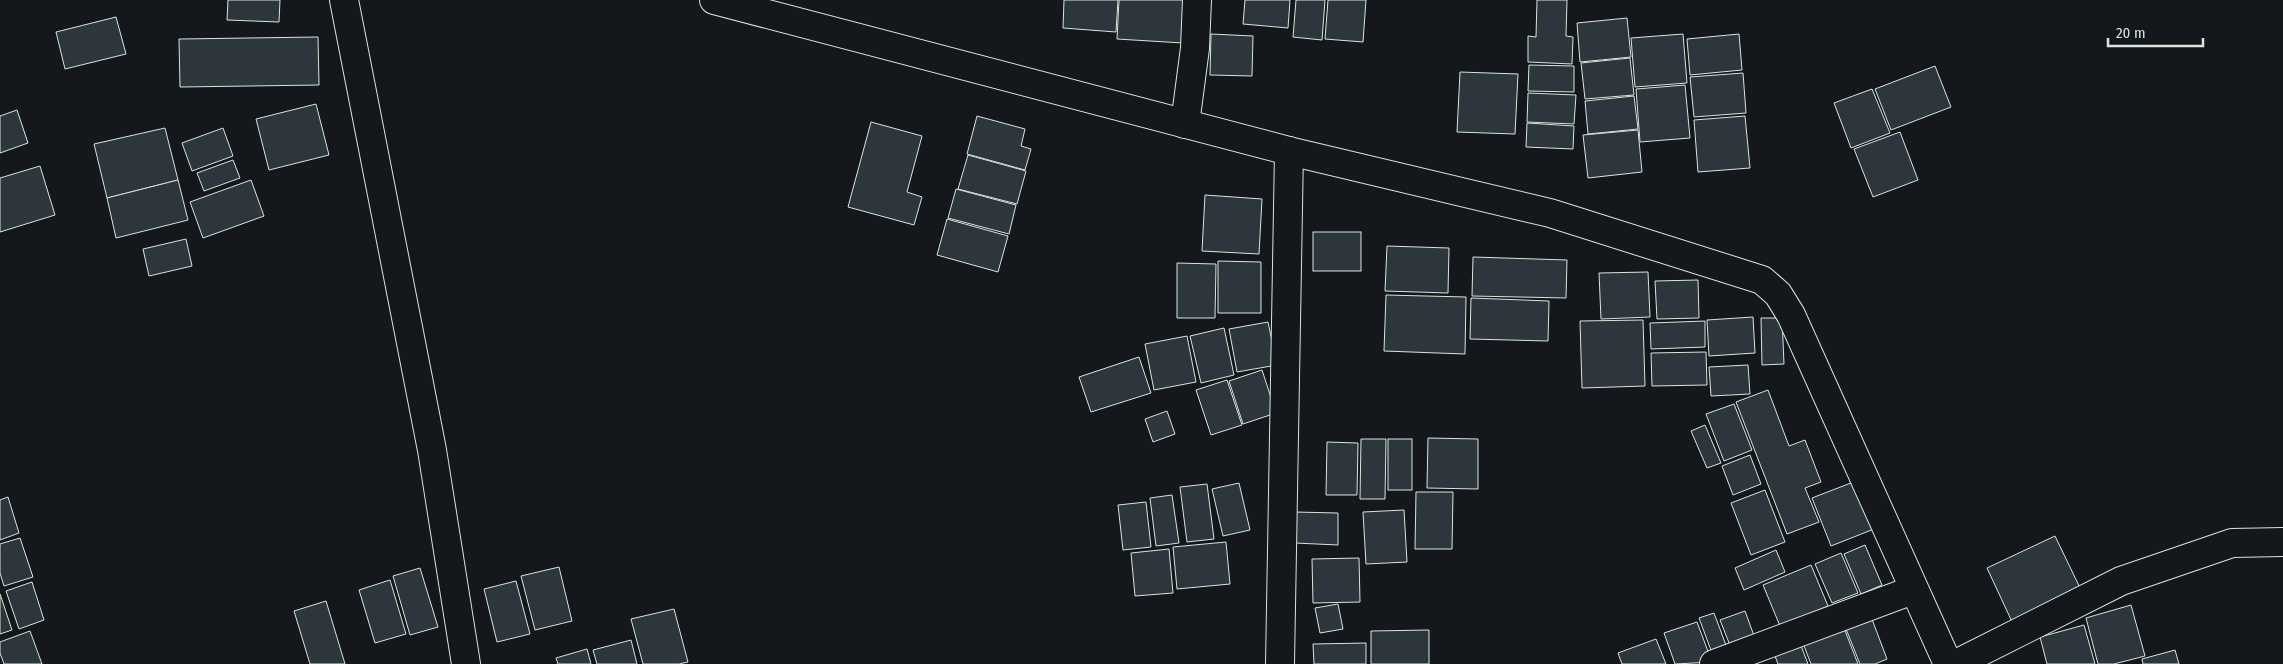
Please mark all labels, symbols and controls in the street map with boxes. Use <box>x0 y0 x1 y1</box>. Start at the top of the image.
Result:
scale bar <box>2108 15 2203 47</box>
text: 20 m <box>2116 24 2146 42</box>

